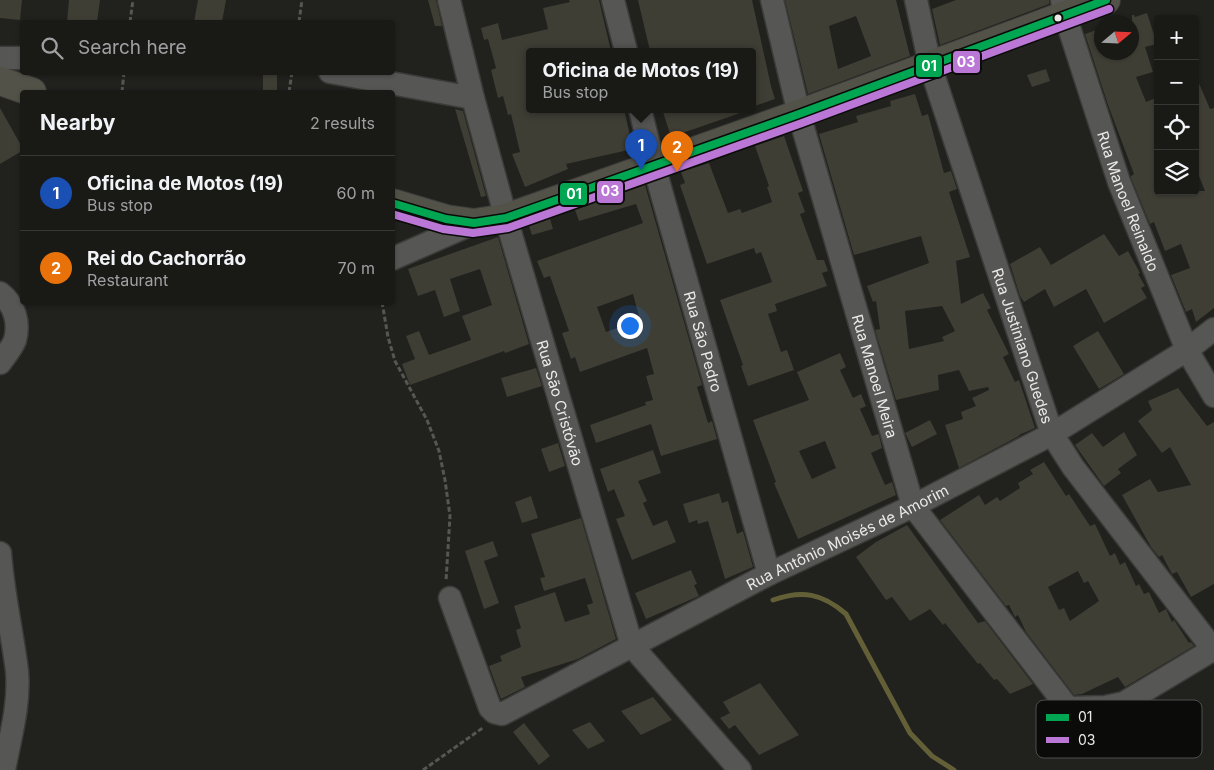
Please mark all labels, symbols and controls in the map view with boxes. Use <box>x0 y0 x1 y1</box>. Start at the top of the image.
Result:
unlabelled marker <box>1053 13 1063 23</box>
north arrow <box>1094 15 1139 60</box>
map controls <box>1154 15 1199 195</box>
button: + <box>1154 15 1199 60</box>
search box <box>20 20 395 75</box>
icon: search <box>38 34 66 62</box>
text: Search here <box>78 36 187 59</box>
popup <box>526 48 756 113</box>
line badge: 03 <box>952 50 981 74</box>
text: 03 <box>957 53 975 70</box>
line badge: 01 <box>915 54 943 78</box>
text: 01 <box>921 57 937 74</box>
text: Oficina de Motos (19) <box>543 59 739 82</box>
button: − <box>1154 60 1199 105</box>
text: Bus stop <box>543 82 608 102</box>
button: locate <box>1154 105 1199 150</box>
text: Nearby <box>40 110 115 135</box>
text: 2 results <box>310 113 375 133</box>
pin: 1 <box>625 129 657 170</box>
street label: Rua Manoel Reinaldo <box>1094 129 1164 274</box>
pin: 2 <box>661 131 693 172</box>
button: layers <box>1154 150 1199 195</box>
text: Oficina de Motos (19) <box>87 172 284 195</box>
line badge: 03 <box>596 180 624 204</box>
line badge: 01 <box>559 182 588 206</box>
text: 03 <box>601 182 619 199</box>
text: 1 <box>53 183 59 203</box>
text: 60 m <box>336 183 375 203</box>
text: 01 <box>566 185 582 202</box>
text: Bus stop <box>87 195 153 215</box>
text: Rei do Cachorrão <box>87 247 246 270</box>
text: 2 <box>51 258 61 278</box>
text: 70 m <box>338 258 375 278</box>
street label: Rua Justiniano Guedes <box>988 265 1057 426</box>
text: Restaurant <box>87 270 168 290</box>
street label: Rua São Pedro <box>680 289 727 394</box>
street label: Rua Manoel Meira <box>848 312 902 440</box>
your location <box>617 313 643 339</box>
street label: Rua São Cristóvão <box>533 338 588 468</box>
street label: Rua Antônio Moisés de Amorim <box>743 480 952 594</box>
legend <box>1036 700 1202 758</box>
text: 01 <box>1078 708 1093 725</box>
text: 03 <box>1078 731 1095 748</box>

